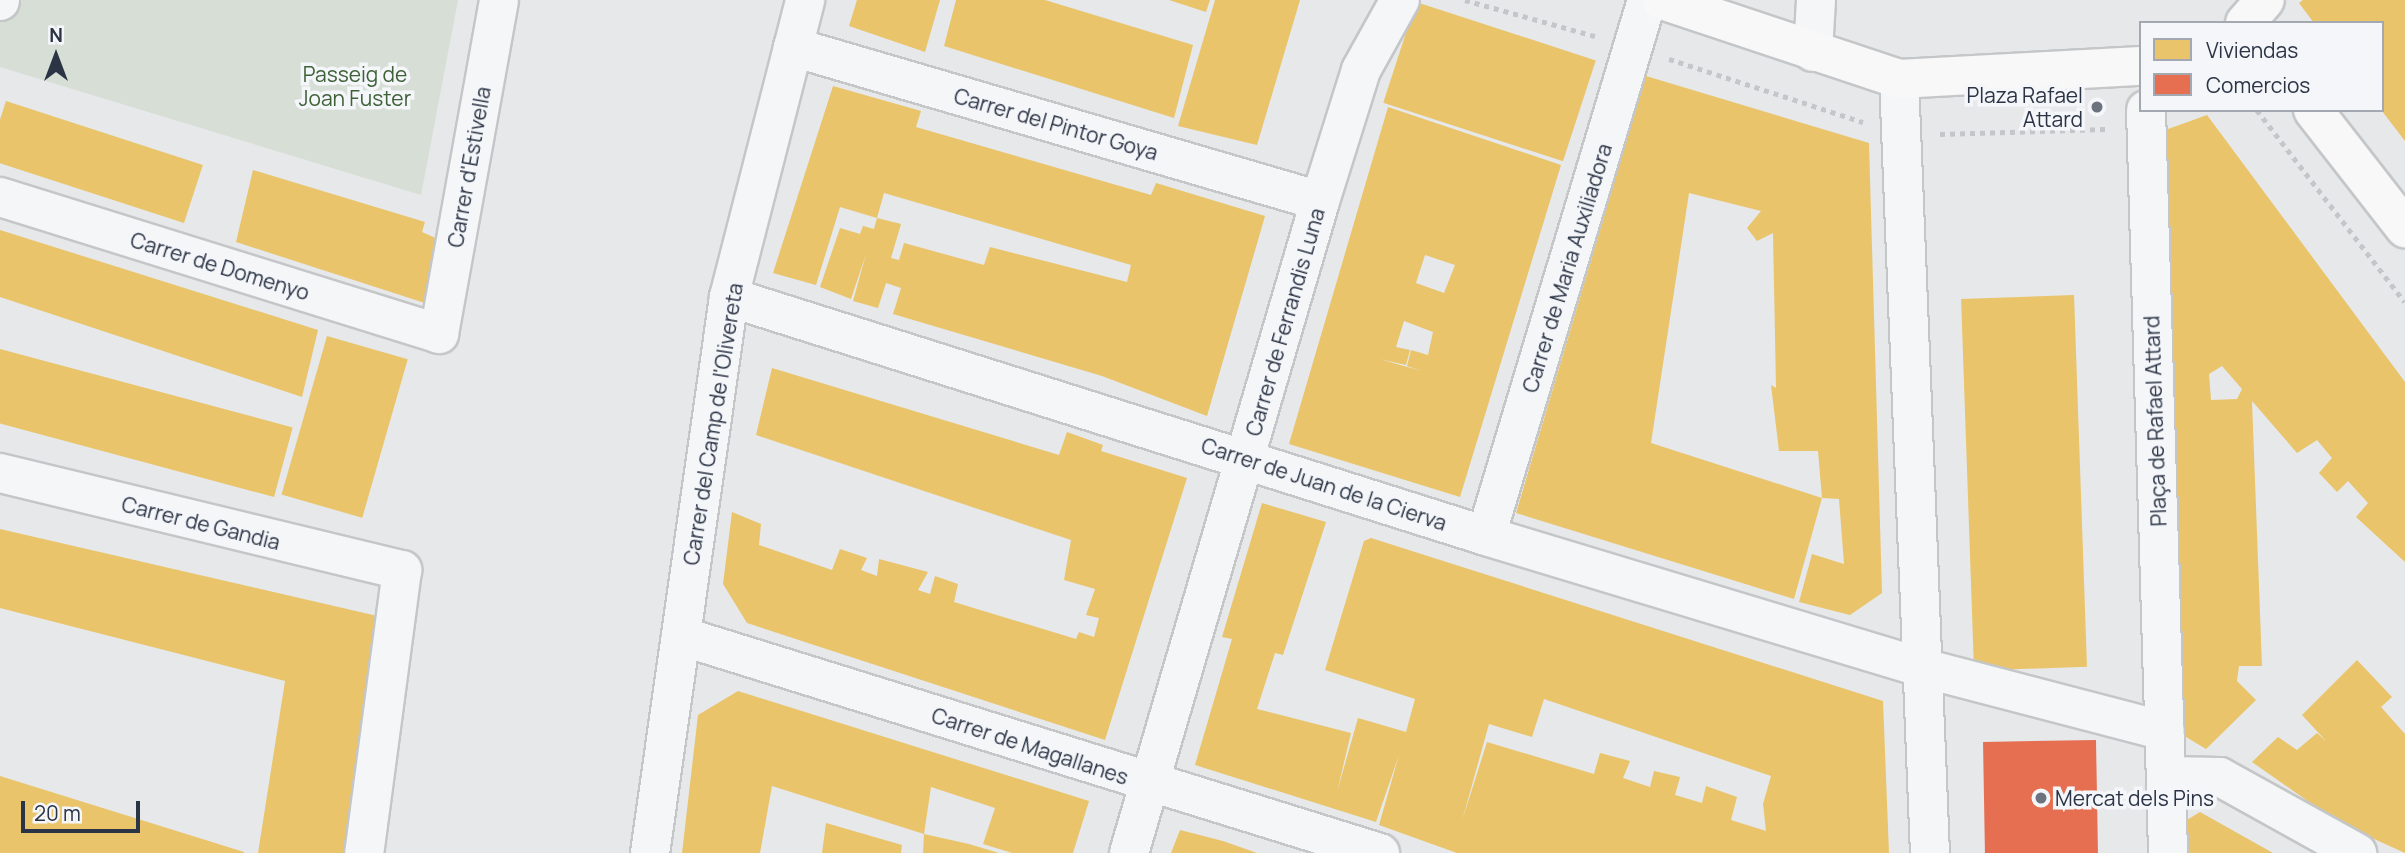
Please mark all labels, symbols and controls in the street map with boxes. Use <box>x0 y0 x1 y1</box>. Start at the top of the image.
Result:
north arrow <box>21 21 91 91</box>
legend <box>2139 21 2384 112</box>
text: N <box>49 22 63 48</box>
text: Viviendas <box>2206 36 2298 64</box>
park label: Passeig de Joan Fuster <box>299 61 411 111</box>
text: Comercios <box>2206 71 2310 99</box>
place label: Plaza Rafael Attard <box>1967 82 2083 132</box>
street label: Carrer del Pintor Goya <box>951 83 1161 165</box>
street label: Carrer d'Estivella <box>442 85 496 249</box>
marker: Plaza Rafael Attard <box>2089 99 2105 115</box>
street label: Carrer de Maria Auxiliadora <box>1517 140 1617 396</box>
street label: Carrer de Ferrandis Luna <box>1240 205 1330 439</box>
street label: Carrer de Domenyo <box>127 227 313 305</box>
street label: Carrer del Camp de l'Olivereta <box>678 281 748 567</box>
street label: Plaça de Rafael Attard <box>2139 315 2171 527</box>
street label: Carrer de Juan de la Cierva <box>1198 432 1450 536</box>
street label: Carrer de Gandia <box>119 491 283 555</box>
street label: Carrer de Magallanes <box>929 702 1131 790</box>
place label: Mercat dels Pins <box>2055 785 2214 811</box>
scale bar <box>24 786 144 830</box>
marker: Mercat dels Pins <box>2033 790 2049 806</box>
text: 20 m <box>34 799 81 827</box>

